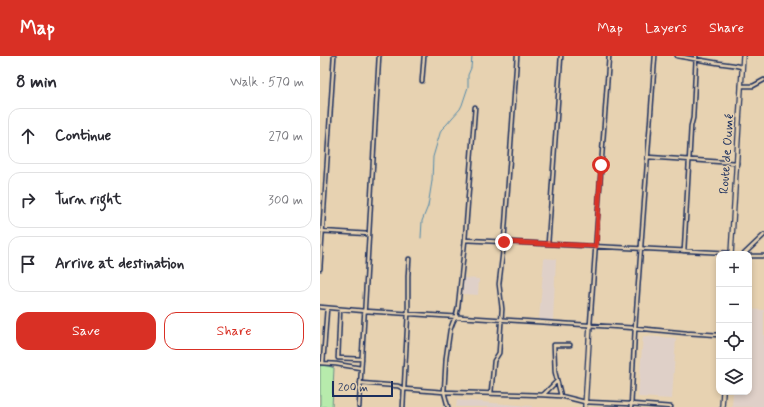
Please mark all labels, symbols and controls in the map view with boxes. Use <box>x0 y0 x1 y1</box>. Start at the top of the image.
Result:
text: Map <box>20 16 55 41</box>
text: Map <box>597 19 623 37</box>
text: Layers <box>645 19 687 37</box>
text: Share <box>709 19 744 37</box>
text: 8 min <box>16 71 57 93</box>
text: Walk · 570 m <box>230 74 304 91</box>
street label: Route de Oumé <box>716 113 738 195</box>
icon: ahead <box>17 125 39 147</box>
text: Continue <box>55 126 111 146</box>
text: 270 m <box>268 128 303 145</box>
route start <box>592 156 610 174</box>
icon: right <box>17 189 39 211</box>
text: Turn right <box>55 190 122 210</box>
text: 300 m <box>268 192 303 209</box>
route end <box>495 233 513 251</box>
map controls <box>716 251 752 395</box>
button: + <box>716 251 752 287</box>
icon: arrive <box>17 253 39 275</box>
text: Arrive at destination <box>55 254 184 274</box>
button: − <box>716 287 752 323</box>
button: Save <box>16 312 156 350</box>
button: Share <box>164 312 304 350</box>
button: locate <box>716 323 752 359</box>
button: layers <box>716 359 752 395</box>
scale bar <box>332 379 393 398</box>
text: 200 m <box>338 381 368 395</box>

